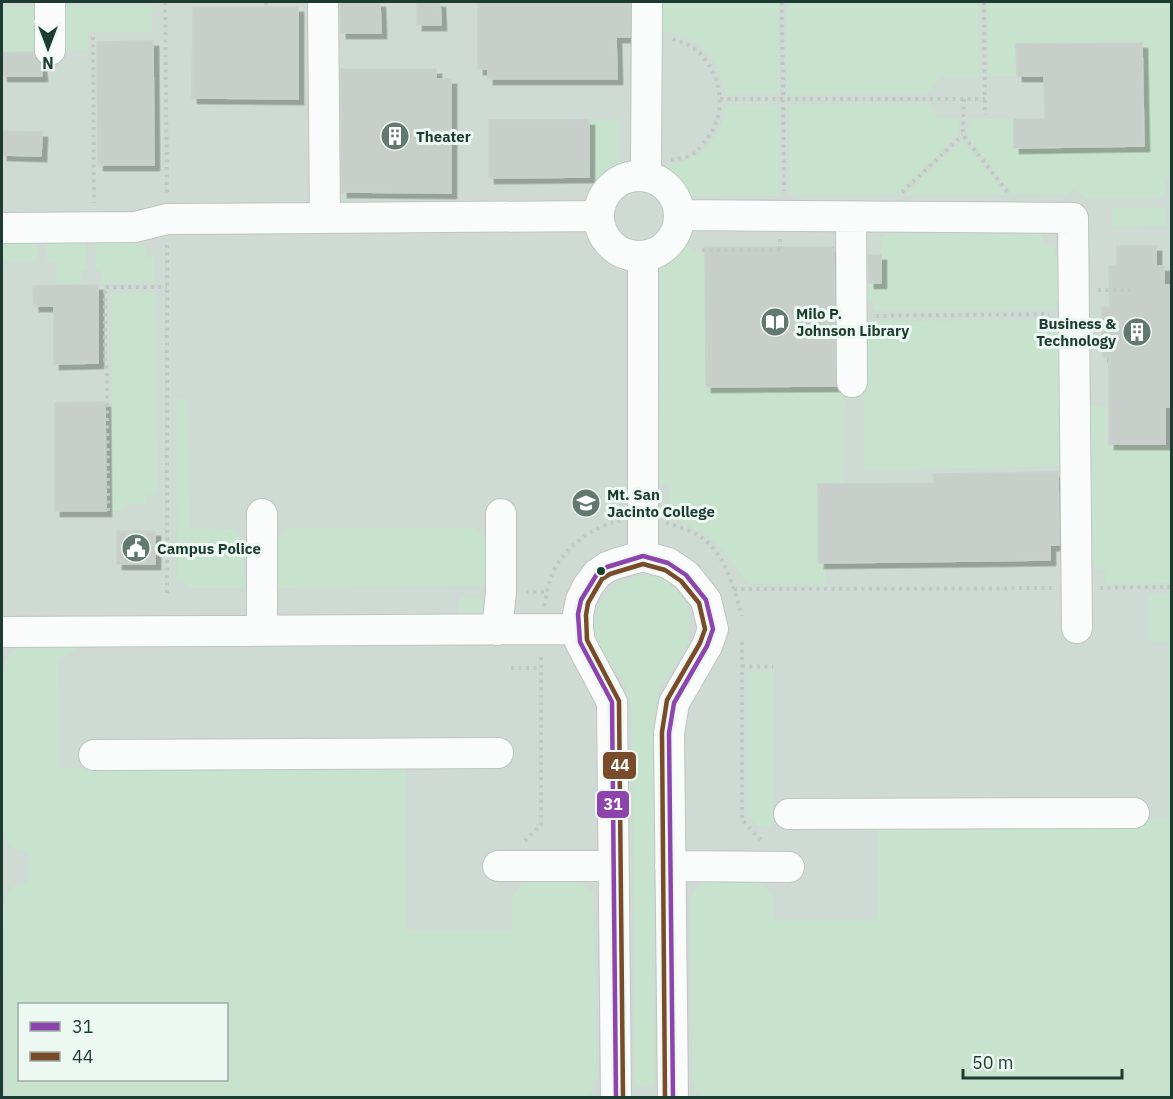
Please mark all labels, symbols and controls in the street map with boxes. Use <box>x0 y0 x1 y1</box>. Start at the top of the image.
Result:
north arrow <box>18 18 78 78</box>
text: N <box>42 53 54 73</box>
building icon: Theater <box>379 120 411 152</box>
place label: Theater <box>416 127 471 146</box>
place label: Milo P. Johnson Library <box>796 304 909 340</box>
library icon: Milo P. Johnson Library <box>759 306 791 338</box>
place label: Business & Technology <box>1036 314 1116 350</box>
building icon: Business & Technology <box>1121 316 1153 348</box>
place label: Mt. San Jacinto College <box>607 485 715 521</box>
school or university icon: Mt. San Jacinto College <box>570 487 602 519</box>
public building icon: Campus Police <box>120 532 152 564</box>
place label: Campus Police <box>157 539 261 558</box>
unlabelled marker <box>595 565 607 577</box>
line badge: 44 <box>602 751 637 780</box>
text: 44 <box>610 755 630 775</box>
line badge: 31 <box>596 790 630 819</box>
text: 31 <box>603 794 623 814</box>
legend <box>18 1003 228 1081</box>
text: 31 <box>72 1015 94 1038</box>
scale bar <box>963 1042 1122 1080</box>
text: 44 <box>72 1045 94 1068</box>
text: 50 m <box>972 1051 1014 1074</box>

